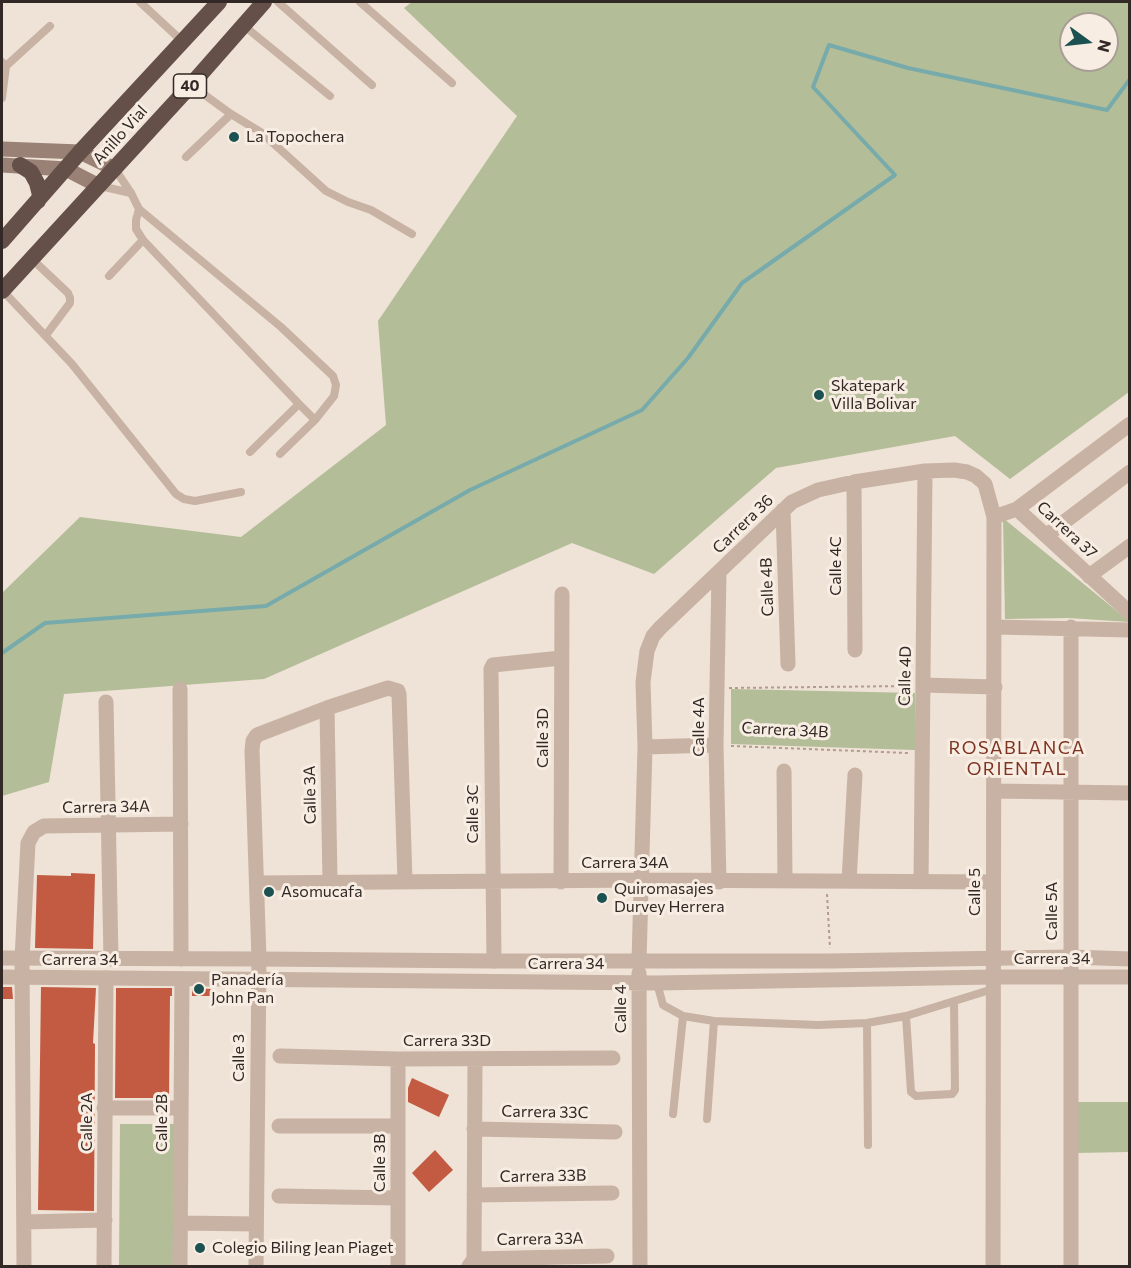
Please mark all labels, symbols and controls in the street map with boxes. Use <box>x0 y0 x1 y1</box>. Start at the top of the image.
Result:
north arrow <box>1059 12 1119 72</box>
text: N <box>1094 38 1116 55</box>
road number: 40 <box>174 74 207 98</box>
street label: Anillo Vial <box>89 102 151 168</box>
place label: La Topochera <box>246 127 344 147</box>
marker: La Topochera <box>227 130 241 144</box>
place label: Skatepark Villa Bolivar <box>831 376 917 414</box>
marker: Skatepark Villa Bolivar <box>812 388 826 402</box>
street label: Carrera 36 <box>709 490 777 558</box>
street label: Carrera 37 <box>1033 497 1101 563</box>
street label: Calle 4C <box>826 536 846 596</box>
street label: Calle 4B <box>756 557 778 617</box>
street label: Calle 4D <box>895 646 915 706</box>
street label: Calle 4A <box>689 697 709 757</box>
street label: Calle 3D <box>533 708 553 768</box>
street label: Carrera 34B <box>741 718 829 742</box>
district label: ROSABLANCA ORIENTAL <box>948 737 1086 780</box>
street label: Calle 3A <box>300 765 320 825</box>
street label: Calle 3C <box>463 784 483 844</box>
street label: Carrera 34A <box>62 797 150 817</box>
street label: Carrera 34A <box>581 853 669 873</box>
street label: Calle 5 <box>965 868 985 916</box>
place label: Quiromasajes Durvey Herrera <box>614 879 725 917</box>
place label: Asomucafa <box>281 882 363 902</box>
street label: Calle 5A <box>1042 882 1062 940</box>
marker: Asomucafa <box>262 885 276 899</box>
marker: Quiromasajes Durvey Herrera <box>595 891 609 905</box>
street label: Carrera 34 <box>1014 949 1090 969</box>
street label: Carrera 34 <box>42 950 118 970</box>
street label: Carrera 34 <box>528 954 604 974</box>
place label: Panadería John Pan <box>211 970 283 1008</box>
marker: Panadería John Pan <box>192 982 206 996</box>
street label: Calle 4 <box>611 985 631 1033</box>
street label: Carrera 33D <box>403 1031 491 1051</box>
street label: Calle 3 <box>229 1034 249 1082</box>
street label: Calle 2A <box>77 1093 97 1151</box>
street label: Calle 2B <box>152 1094 172 1152</box>
street label: Carrera 33C <box>501 1102 589 1122</box>
street label: Calle 3B <box>370 1134 390 1192</box>
street label: Carrera 33B <box>500 1166 586 1186</box>
street label: Carrera 33A <box>496 1229 584 1249</box>
place label: Colegio Biling Jean Piaget <box>212 1238 394 1258</box>
marker: Colegio Biling Jean Piaget <box>193 1241 207 1255</box>

